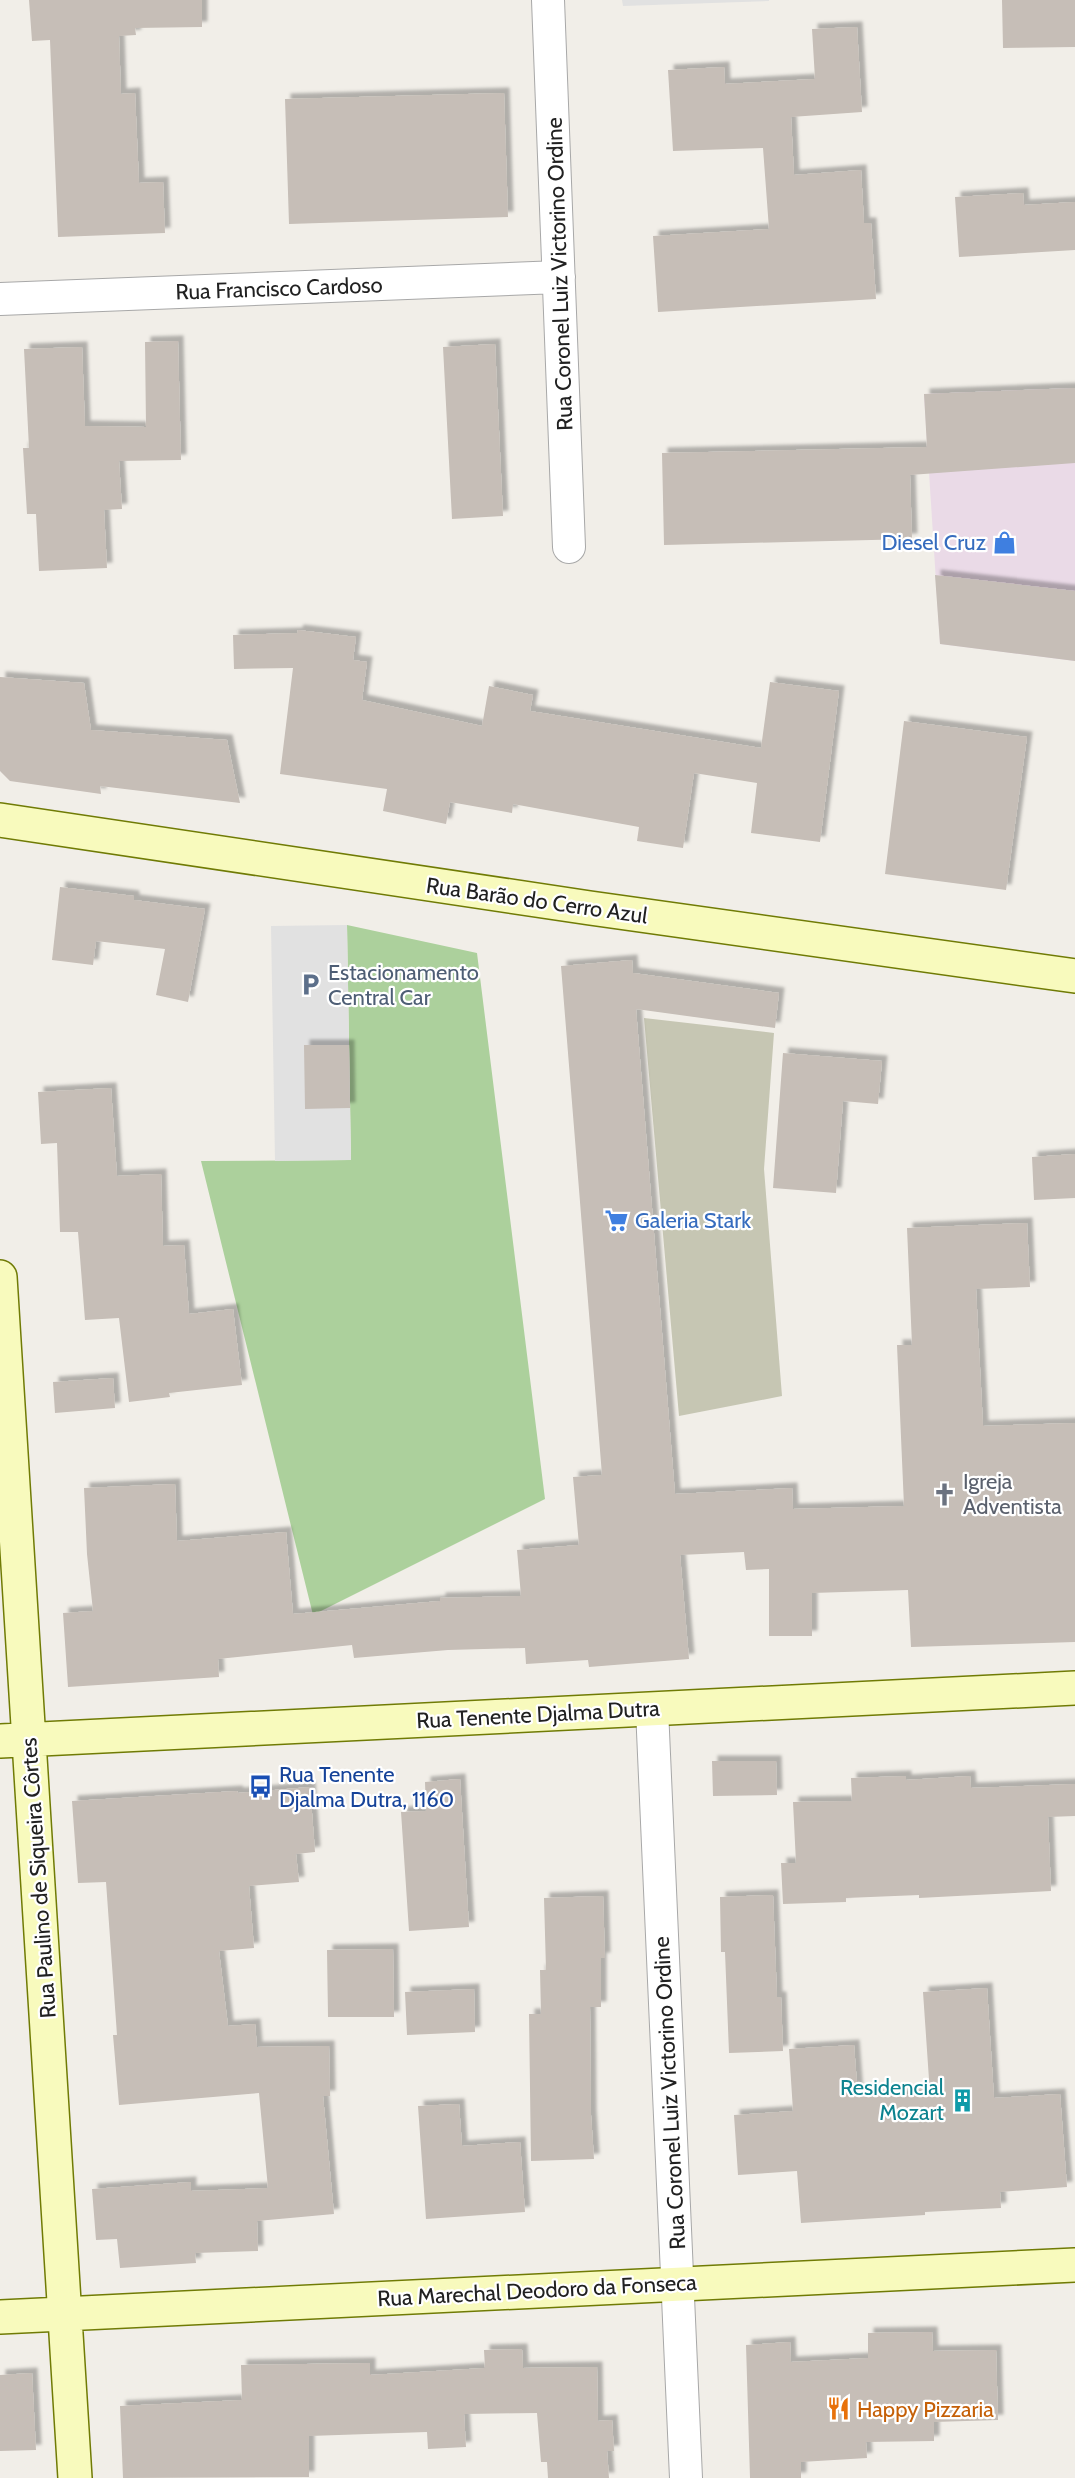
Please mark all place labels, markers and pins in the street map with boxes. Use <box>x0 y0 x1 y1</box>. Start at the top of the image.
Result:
place label: Diesel Cruz <box>881 529 986 556</box>
shop icon: Diesel Cruz <box>991 529 1017 555</box>
place label: Estacionamento Central Car <box>328 959 479 1011</box>
parking icon: Estacionamento Central Car <box>297 972 323 998</box>
supermarket icon: Galeria Stark <box>604 1207 630 1233</box>
place label: Galeria Stark <box>635 1207 751 1234</box>
place label: Igreja Adventista <box>963 1468 1062 1520</box>
church icon: Igreja Adventista <box>932 1481 958 1507</box>
place label: Rua Tenente Djalma Dutra, 1160 <box>279 1761 454 1813</box>
bus stop icon: Rua Tenente Djalma Dutra, 1160 <box>248 1774 274 1800</box>
place label: Residencial Mozart <box>840 2074 945 2126</box>
building icon: Residencial Mozart <box>949 2087 975 2113</box>
restaurant icon: Happy Pizzaria <box>826 2396 852 2422</box>
place label: Happy Pizzaria <box>857 2396 994 2423</box>

